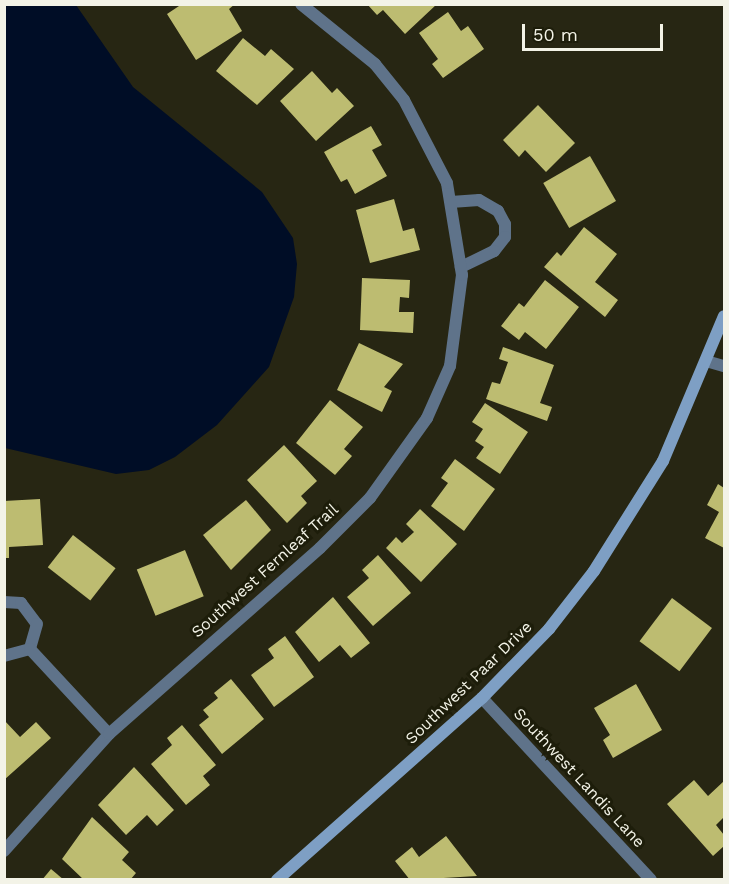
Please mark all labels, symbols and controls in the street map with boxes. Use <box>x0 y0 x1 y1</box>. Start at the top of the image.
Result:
scale bar <box>525 12 666 50</box>
text: 50 m <box>533 24 578 45</box>
street label: Southwest Fernleaf Trail <box>187 500 343 642</box>
street label: Southwest Paar Drive <box>402 617 536 749</box>
street label: Southwest Landis Lane <box>509 704 649 852</box>

